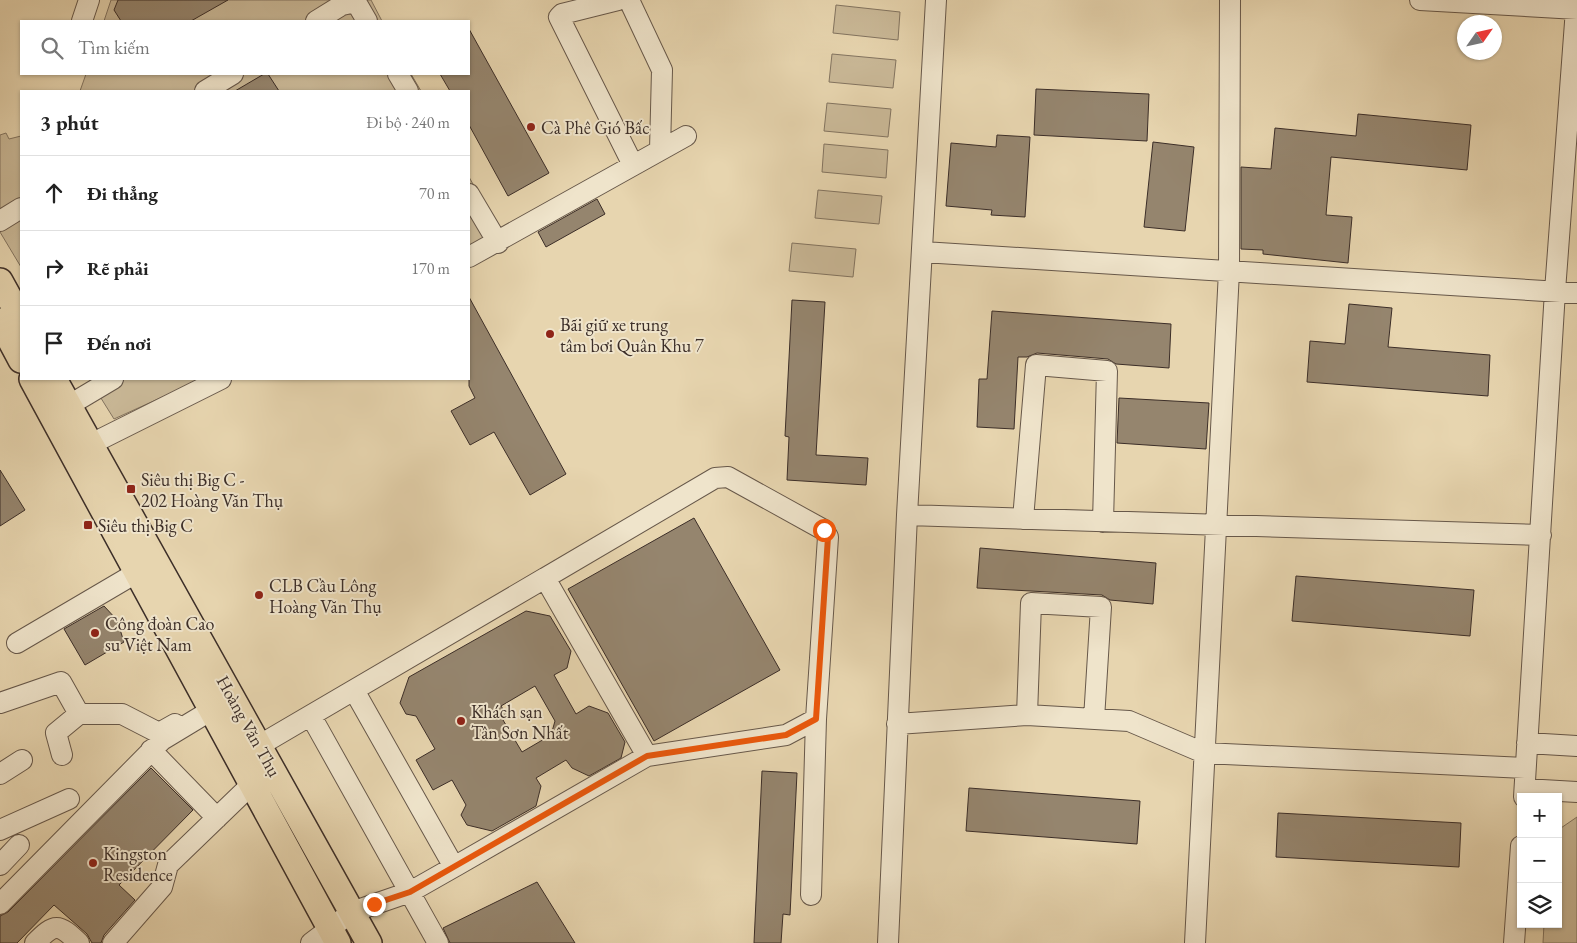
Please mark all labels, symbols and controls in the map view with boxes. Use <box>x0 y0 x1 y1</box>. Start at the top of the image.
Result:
north arrow <box>1457 15 1502 60</box>
search box <box>20 20 470 75</box>
icon: search <box>38 34 66 62</box>
text: Tìm kiếm <box>78 35 150 60</box>
text: 3 phút <box>40 109 99 136</box>
text: Đi bộ · 240 m <box>366 112 450 133</box>
place label: Cà Phê Gió Bấc <box>541 116 650 139</box>
marker: Cà Phê Gió Bấc <box>525 121 537 133</box>
icon: ahead <box>40 179 68 207</box>
text: Đi thẳng <box>87 181 158 206</box>
text: 70 m <box>419 183 450 204</box>
icon: right <box>40 254 68 282</box>
text: Rẽ phải <box>87 256 149 281</box>
text: 170 m <box>411 258 450 279</box>
place label: Bãi giữ xe trung tâm bơi Quân Khu 7 <box>560 313 704 357</box>
marker: Bãi giữ xe trung tâm bơi Quân Khu 7 <box>544 328 556 340</box>
icon: arrive <box>40 329 68 357</box>
text: Đến nơi <box>87 331 151 356</box>
place label: Siêu thị Big C - 202 Hoàng Văn Thụ <box>141 468 284 512</box>
marker: Siêu thị Big C - 202 Hoàng Văn Thụ <box>125 483 137 495</box>
place label: Siêu thị Big C <box>98 514 193 537</box>
marker: Siêu thị Big C <box>82 519 94 531</box>
route start <box>813 519 836 542</box>
place label: CLB Cầu Lông Hoàng Văn Thụ <box>269 574 382 618</box>
marker: CLB Cầu Lông Hoàng Văn Thụ <box>253 589 265 601</box>
place label: Công đoàn Cao su Việt Nam <box>105 612 215 656</box>
marker: Công đoàn Cao su Việt Nam <box>89 627 101 639</box>
street label: Hoàng Văn Thụ <box>212 671 287 781</box>
place label: Khách sạn Tân Sơn Nhất <box>471 700 569 744</box>
marker: Khách sạn Tân Sơn Nhất <box>455 715 467 727</box>
map controls <box>1517 793 1562 928</box>
button: + <box>1517 793 1562 838</box>
button: − <box>1517 838 1562 883</box>
place label: Kingston Residence <box>103 842 173 886</box>
marker: Kingston Residence <box>87 857 99 869</box>
button: layers <box>1517 883 1562 928</box>
route end <box>363 893 386 916</box>

